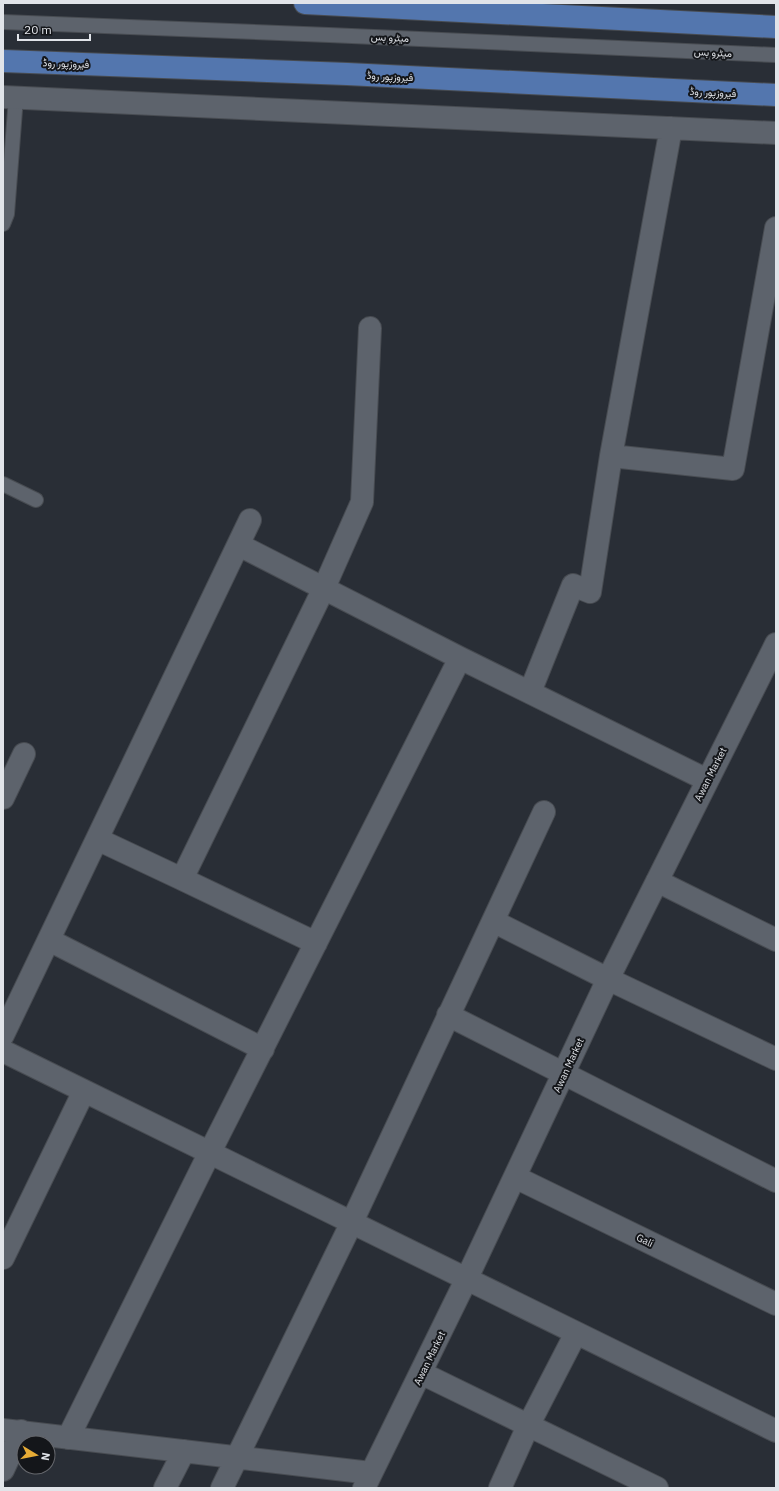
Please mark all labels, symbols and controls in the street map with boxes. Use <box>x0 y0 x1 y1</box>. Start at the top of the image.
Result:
scale bar <box>18 16 90 42</box>
text: 20 m <box>24 22 52 37</box>
street label: میٹرو بس <box>371 30 409 45</box>
street label: میٹرو بس <box>694 45 732 60</box>
street label: فیروزپور روڈ <box>42 56 90 72</box>
street label: فیروزپور روڈ <box>366 69 414 85</box>
street label: فیروزپور روڈ <box>689 85 737 101</box>
street label: Awan Market <box>691 745 730 803</box>
street label: Awan Market <box>550 1036 587 1094</box>
street label: Gali <box>634 1231 656 1250</box>
street label: Awan Market <box>411 1329 448 1387</box>
north arrow <box>16 1435 56 1475</box>
text: N <box>38 1452 53 1462</box>

